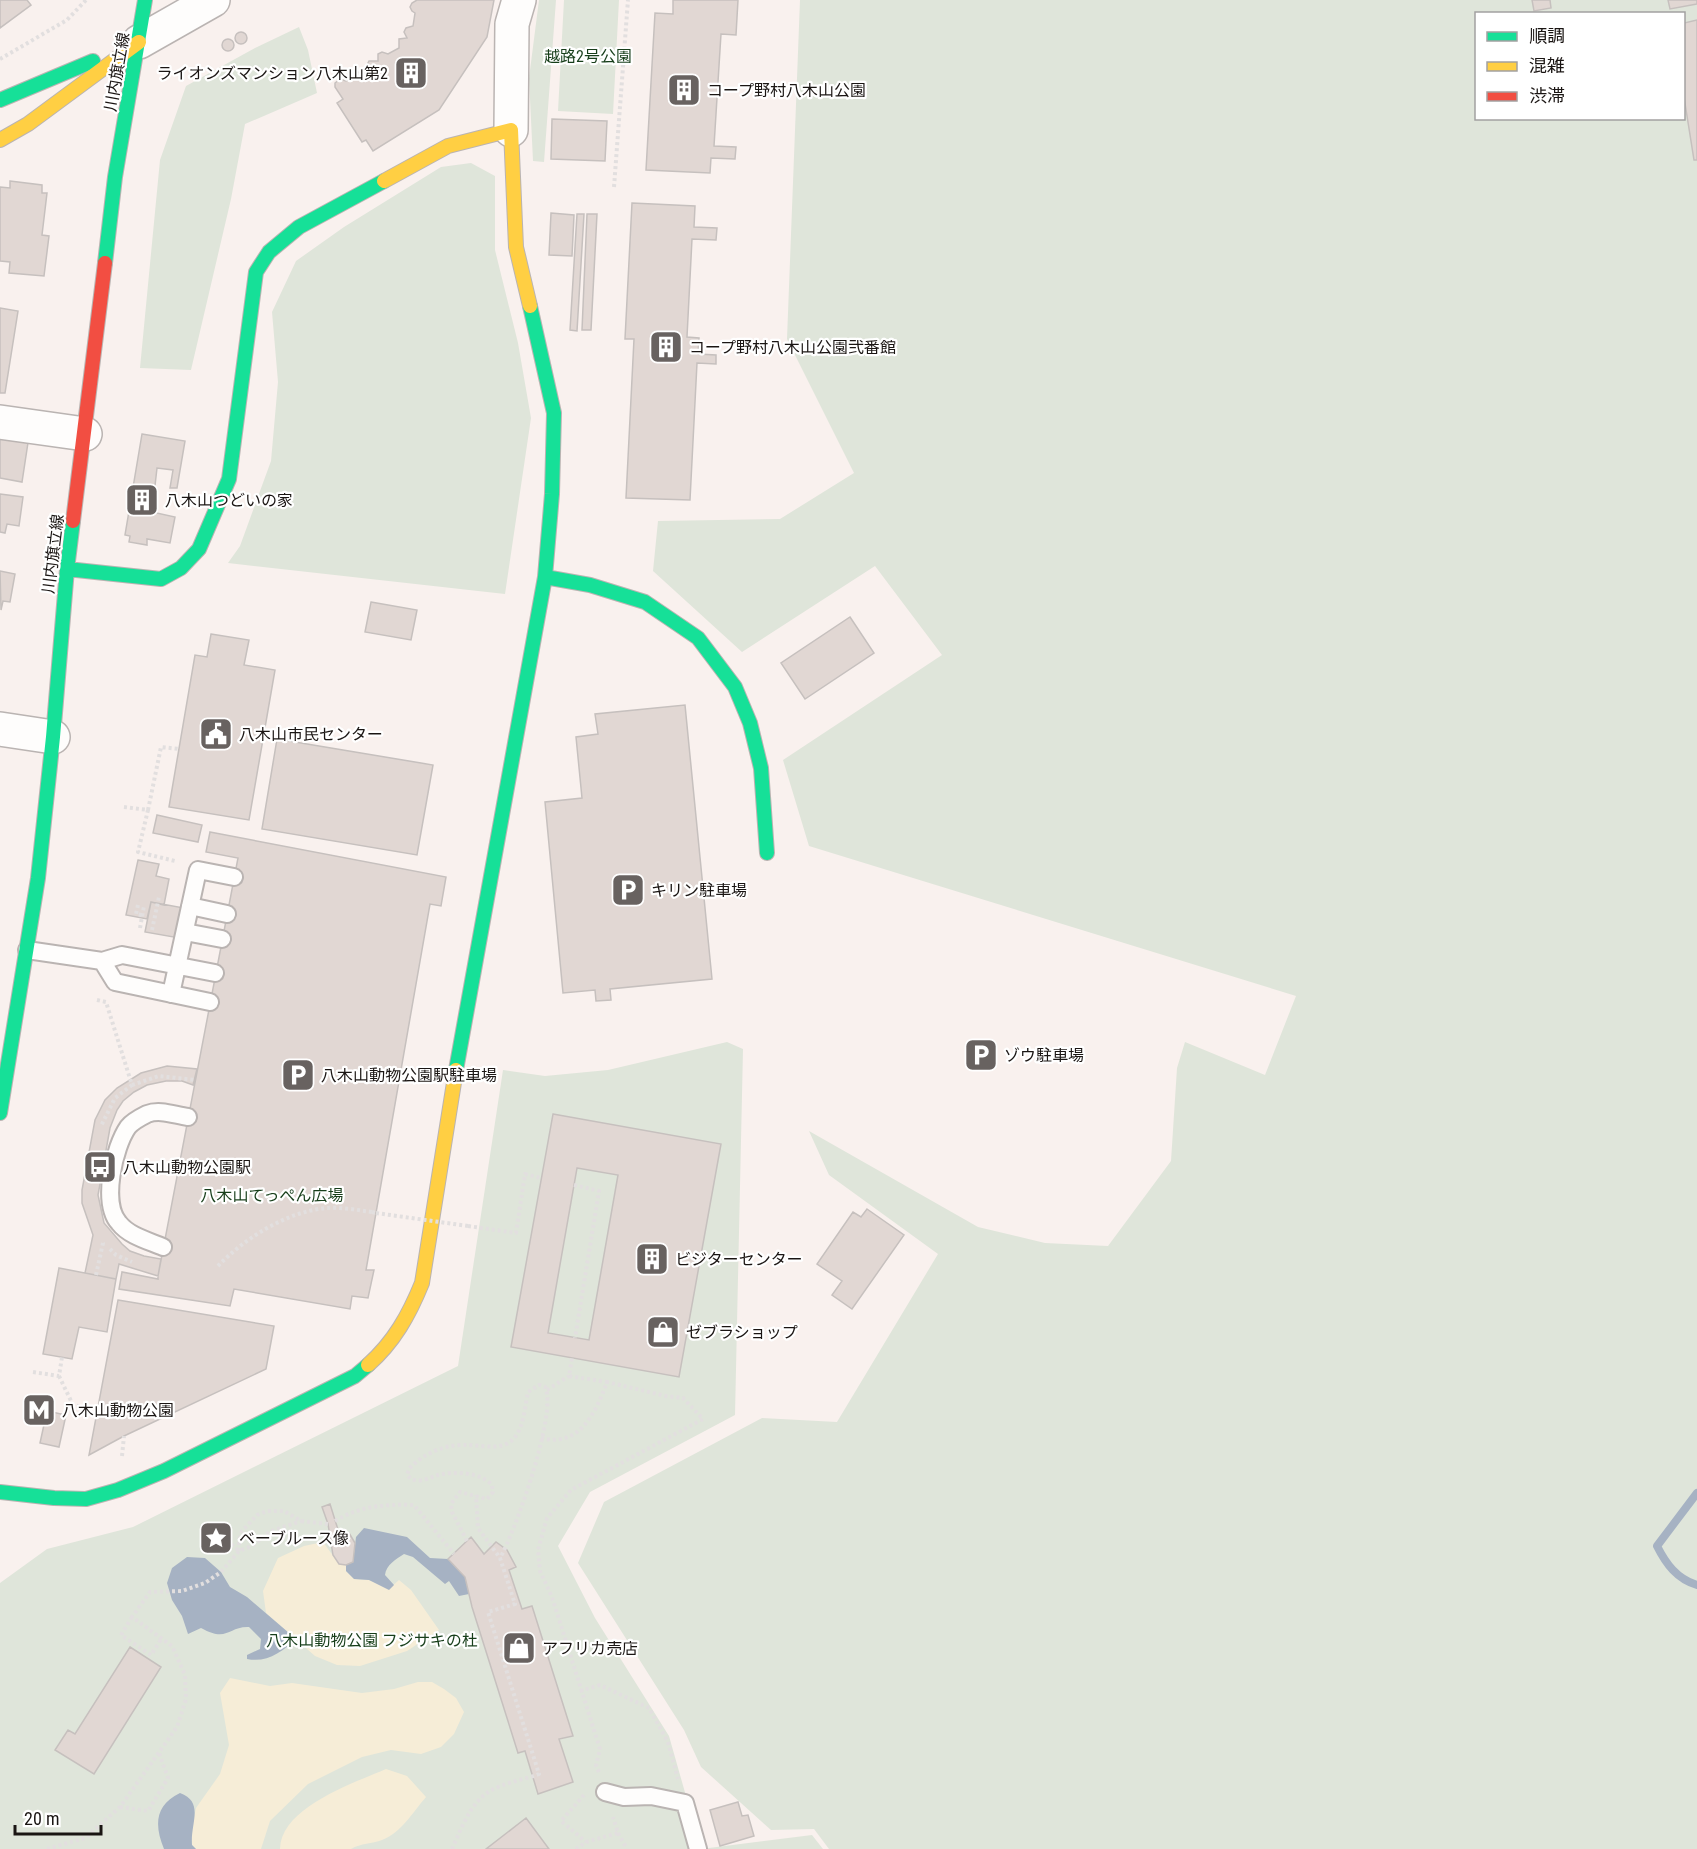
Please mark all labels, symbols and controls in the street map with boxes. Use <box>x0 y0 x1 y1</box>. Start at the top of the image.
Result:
legend <box>1475 12 1685 120</box>
text: 順調 <box>1529 25 1565 46</box>
street label: 川内旗立線 <box>101 31 133 113</box>
park label: 越路2号公園 <box>544 47 632 66</box>
building icon: ライオンズマンション八木山第2 <box>393 55 429 91</box>
text: 混雑 <box>1529 55 1565 76</box>
place label: ライオンズマンション八木山第2 <box>156 64 388 83</box>
building icon: コープ野村八木山公園 <box>666 72 702 108</box>
place label: コープ野村八木山公園 <box>707 81 866 100</box>
text: 渋滞 <box>1529 85 1565 106</box>
building icon: コープ野村八木山公園弐番館 <box>648 329 684 365</box>
place label: コープ野村八木山公園弐番館 <box>689 338 896 357</box>
building icon: 八木山つどいの家 <box>124 482 160 518</box>
place label: 八木山つどいの家 <box>165 491 293 510</box>
street label: 川内旗立線 <box>39 513 67 595</box>
public building icon: 八木山市民センター <box>198 716 234 752</box>
place label: 八木山市民センター <box>239 725 383 744</box>
parking icon: キリン駐車場 <box>610 872 646 908</box>
place label: キリン駐車場 <box>651 881 747 900</box>
parking icon: ゾウ駐車場 <box>963 1037 999 1073</box>
place label: ゾウ駐車場 <box>1004 1046 1084 1065</box>
parking icon: 八木山動物公園駅駐車場 <box>280 1057 316 1093</box>
place label: 八木山動物公園駅駐車場 <box>321 1066 497 1085</box>
bus stop icon: 八木山動物公園駅 <box>82 1149 118 1185</box>
place label: 八木山動物公園駅 <box>123 1158 251 1177</box>
park label: 八木山てっぺん広場 <box>200 1186 344 1205</box>
building icon: ビジターセンター <box>634 1241 670 1277</box>
place label: ビジターセンター <box>675 1250 803 1269</box>
shop icon: ゼブラショップ <box>645 1314 681 1350</box>
place label: ゼブラショップ <box>686 1323 798 1342</box>
metro station icon: 八木山動物公園 <box>21 1392 57 1428</box>
place label: 八木山動物公園 <box>62 1401 174 1420</box>
place icon: ベーブルース像 <box>198 1520 234 1556</box>
place label: ベーブルース像 <box>239 1529 349 1548</box>
shop icon: アフリカ売店 <box>501 1630 537 1666</box>
park label: 八木山動物公園 フジサキの杜 <box>266 1631 478 1650</box>
place label: アフリカ売店 <box>542 1639 638 1658</box>
scale bar <box>15 1798 100 1836</box>
text: 20 m <box>24 1808 59 1829</box>

